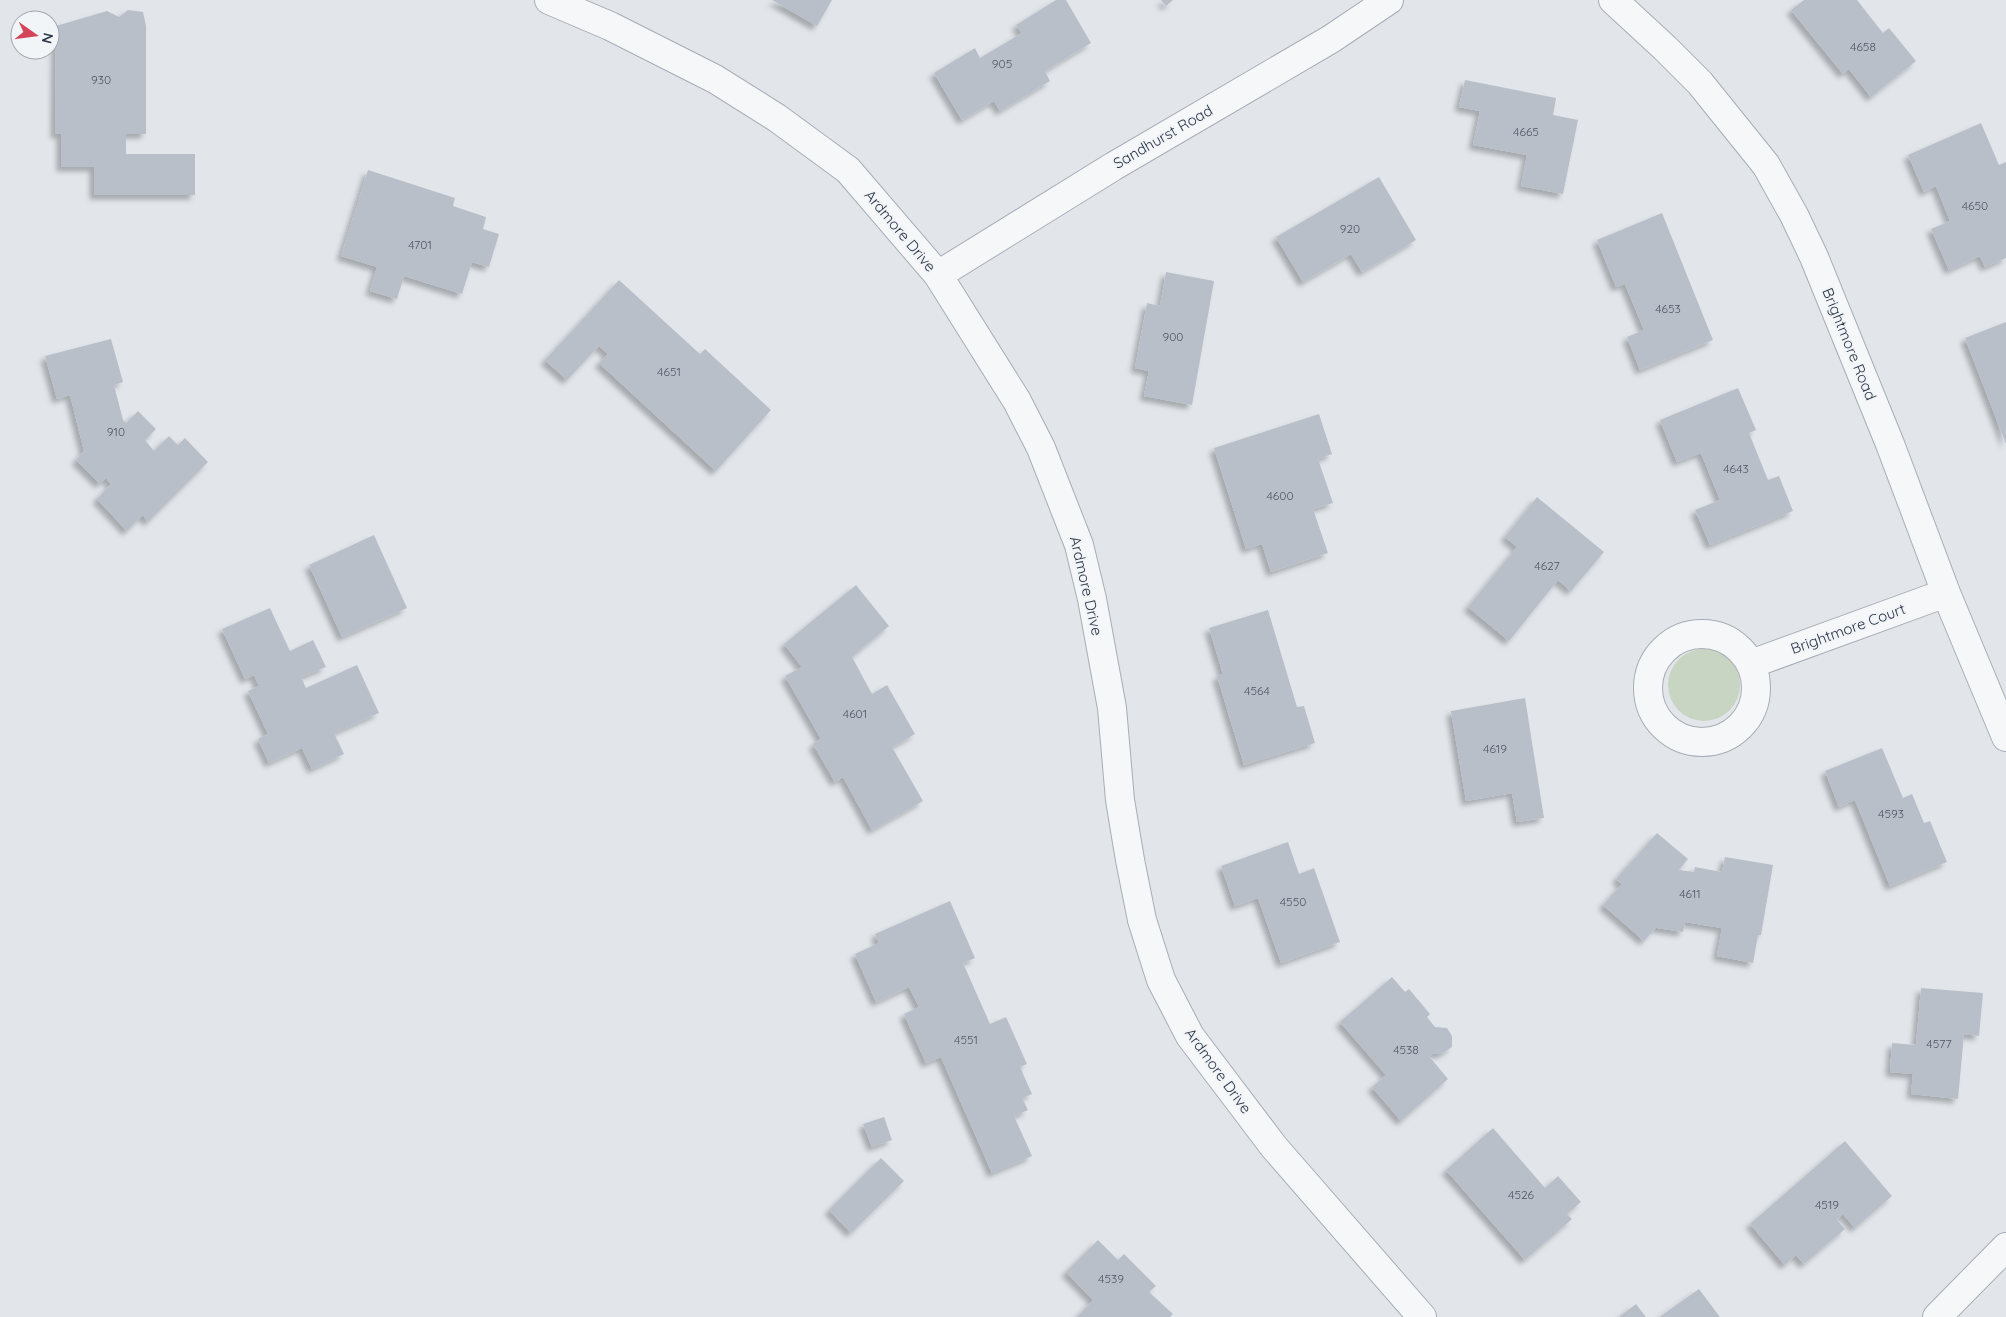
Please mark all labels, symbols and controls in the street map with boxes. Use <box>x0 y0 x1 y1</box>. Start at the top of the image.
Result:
north arrow <box>10 10 60 60</box>
text: N <box>38 31 58 45</box>
house number: 4658 <box>1850 39 1876 54</box>
house number: 905 <box>992 56 1012 71</box>
house number: 930 <box>91 72 111 87</box>
street label: Sandhurst Road <box>1110 100 1216 173</box>
house number: 4665 <box>1513 124 1539 139</box>
street label: Ardmore Drive <box>861 186 940 276</box>
house number: 4650 <box>1962 198 1988 213</box>
house number: 920 <box>1340 221 1360 236</box>
house number: 4701 <box>408 237 432 252</box>
street label: Brightmore Road <box>1818 285 1881 403</box>
house number: 4653 <box>1655 301 1681 316</box>
house number: 900 <box>1163 329 1183 344</box>
house number: 4651 <box>657 364 681 379</box>
house number: 910 <box>107 424 125 439</box>
house number: 4643 <box>1723 461 1749 476</box>
house number: 4600 <box>1266 488 1294 503</box>
street label: Ardmore Drive <box>1066 534 1107 637</box>
house number: 4627 <box>1534 558 1560 573</box>
street label: Brightmore Court <box>1788 599 1908 658</box>
house number: 4564 <box>1244 683 1270 698</box>
house number: 4601 <box>843 706 867 721</box>
house number: 4619 <box>1483 741 1507 756</box>
house number: 4593 <box>1878 806 1904 821</box>
house number: 4611 <box>1679 886 1701 901</box>
house number: 4550 <box>1280 894 1306 909</box>
street label: Ardmore Drive <box>1181 1024 1256 1117</box>
house number: 4551 <box>954 1032 978 1047</box>
house number: 4577 <box>1926 1036 1952 1051</box>
house number: 4538 <box>1393 1042 1419 1057</box>
house number: 4526 <box>1508 1187 1535 1202</box>
house number: 4519 <box>1815 1197 1839 1212</box>
house number: 4539 <box>1098 1271 1124 1286</box>

